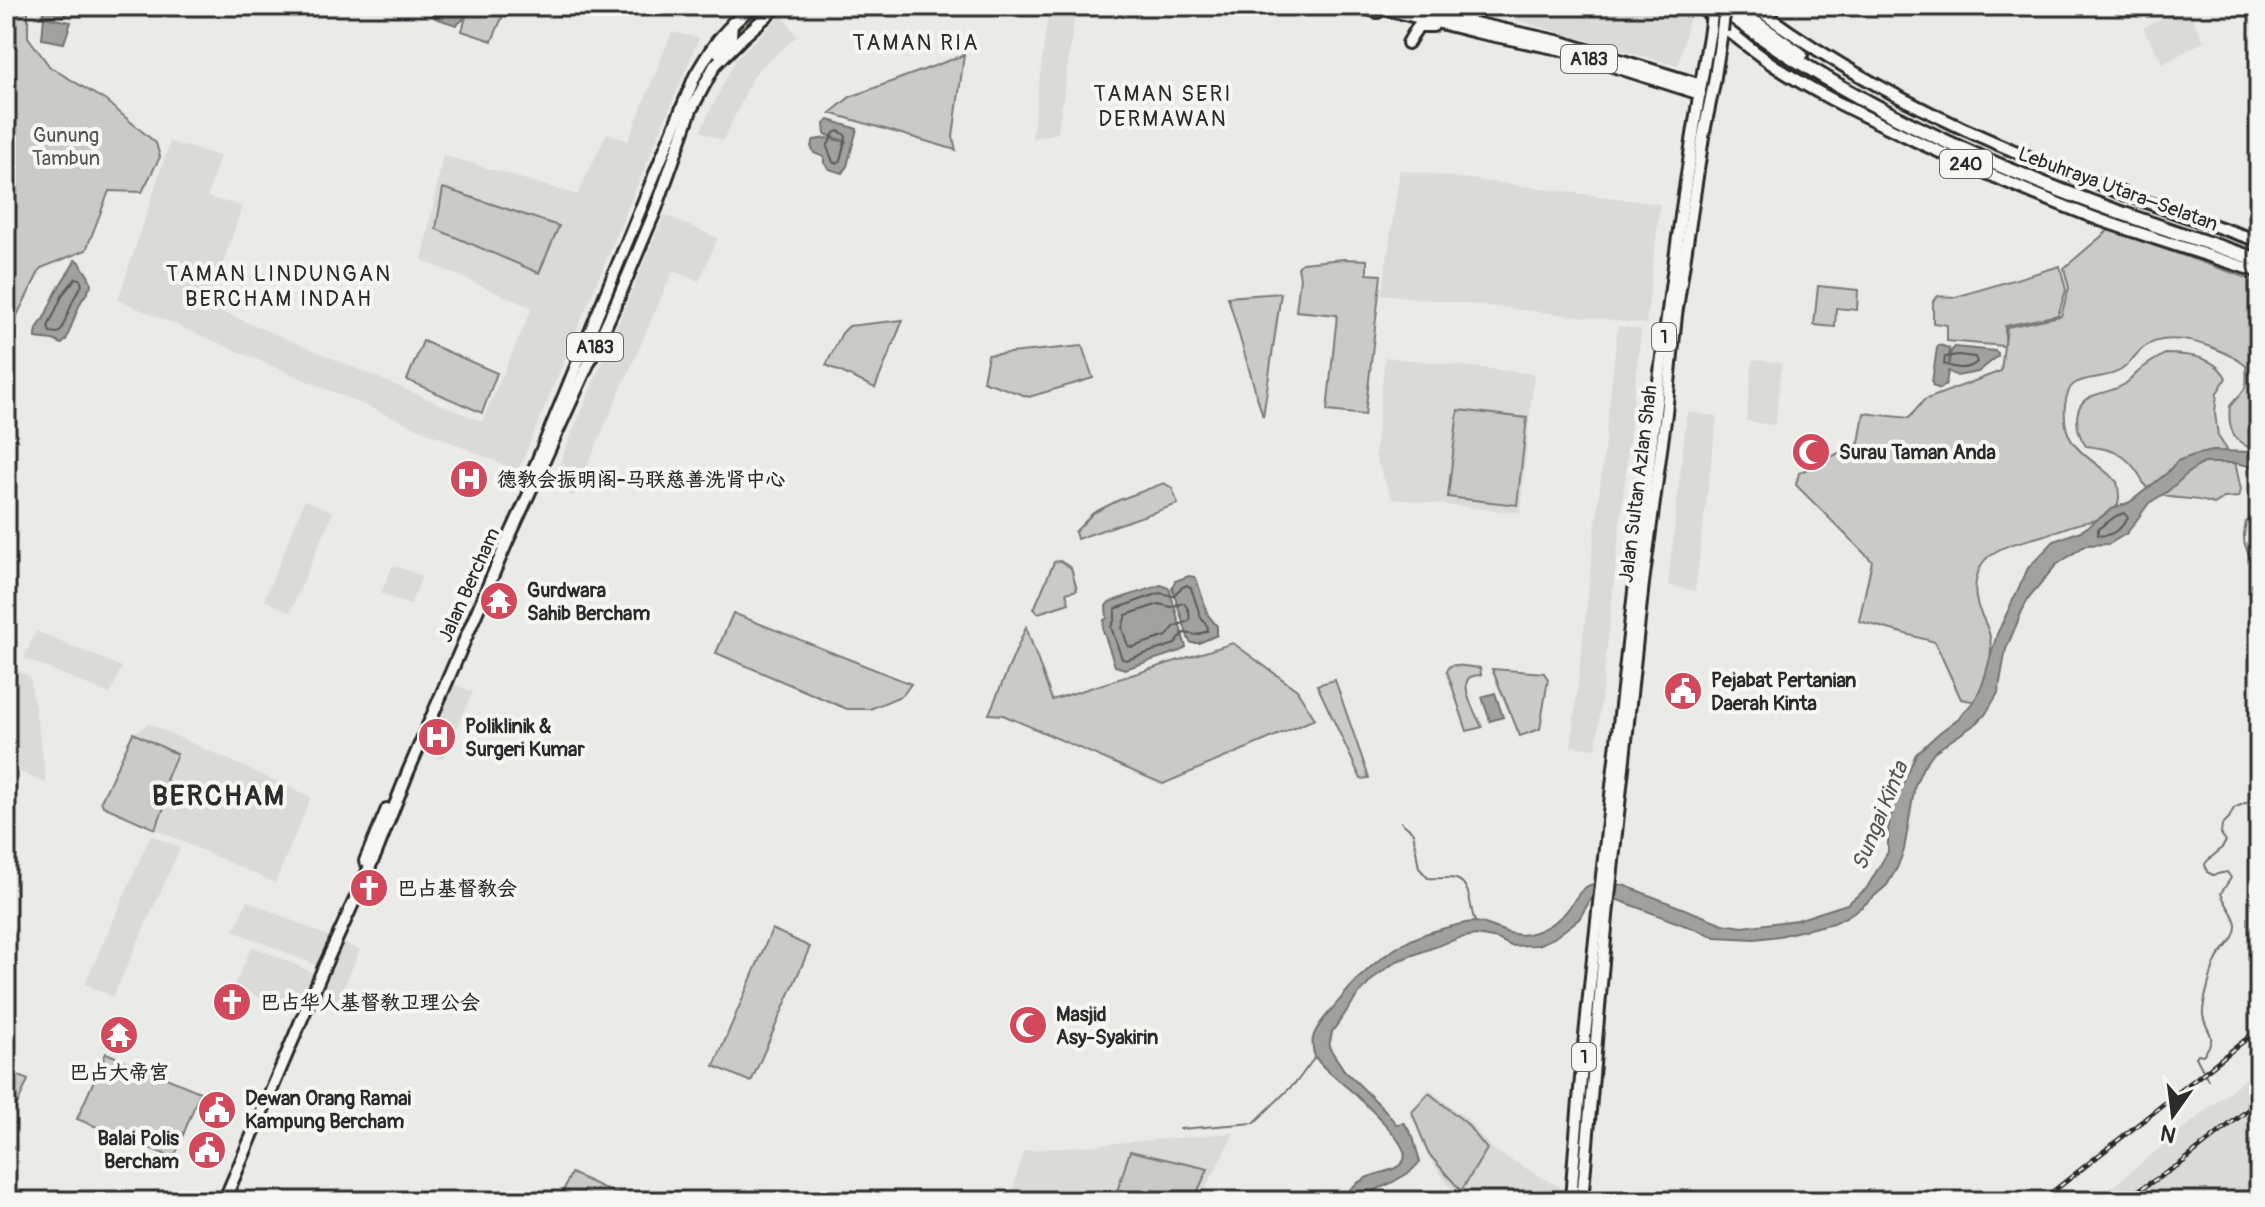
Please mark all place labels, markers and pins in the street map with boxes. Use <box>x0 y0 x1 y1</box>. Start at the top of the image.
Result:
mosque icon: Surau Taman Anda <box>1790 431 1832 473</box>
place label: Surau Taman Anda <box>1839 440 1996 465</box>
hospital icon: 德教会振明阁-马联慈善洗肾中心 <box>448 458 490 500</box>
place label: 德教会振明阁-马联慈善洗肾中心 <box>497 467 786 492</box>
place label: Gurdwara Sahib Bercham <box>527 578 650 626</box>
temple icon: Gurdwara Sahib Bercham <box>478 580 520 622</box>
place label: Pejabat Pertanian Daerah Kinta <box>1711 668 1856 716</box>
public building icon: Pejabat Pertanian Daerah Kinta <box>1662 670 1704 712</box>
place label: Poliklinik & Surgeri Kumar <box>465 714 585 762</box>
hospital icon: Poliklinik & Surgeri Kumar <box>416 716 458 758</box>
church icon: 巴占基督教会 <box>348 867 390 909</box>
place label: 巴占基督教会 <box>397 876 517 901</box>
church icon: 巴占华人基督教卫理公会 <box>211 981 253 1023</box>
place label: 巴占华人基督教卫理公会 <box>260 990 480 1015</box>
place label: Masjid Asy-Syakirin <box>1056 1002 1158 1050</box>
mosque icon: Masjid Asy-Syakirin <box>1007 1004 1049 1046</box>
temple icon: 巴占大帝宫 <box>98 1014 140 1056</box>
place label: 巴占大帝宫 <box>69 1060 169 1085</box>
place label: Dewan Orang Ramai Kampung Bercham <box>245 1086 411 1134</box>
public building icon: Dewan Orang Ramai Kampung Bercham <box>196 1089 238 1131</box>
place label: Balai Polis Bercham <box>97 1126 179 1174</box>
public building icon: Balai Polis Bercham <box>186 1129 228 1171</box>

